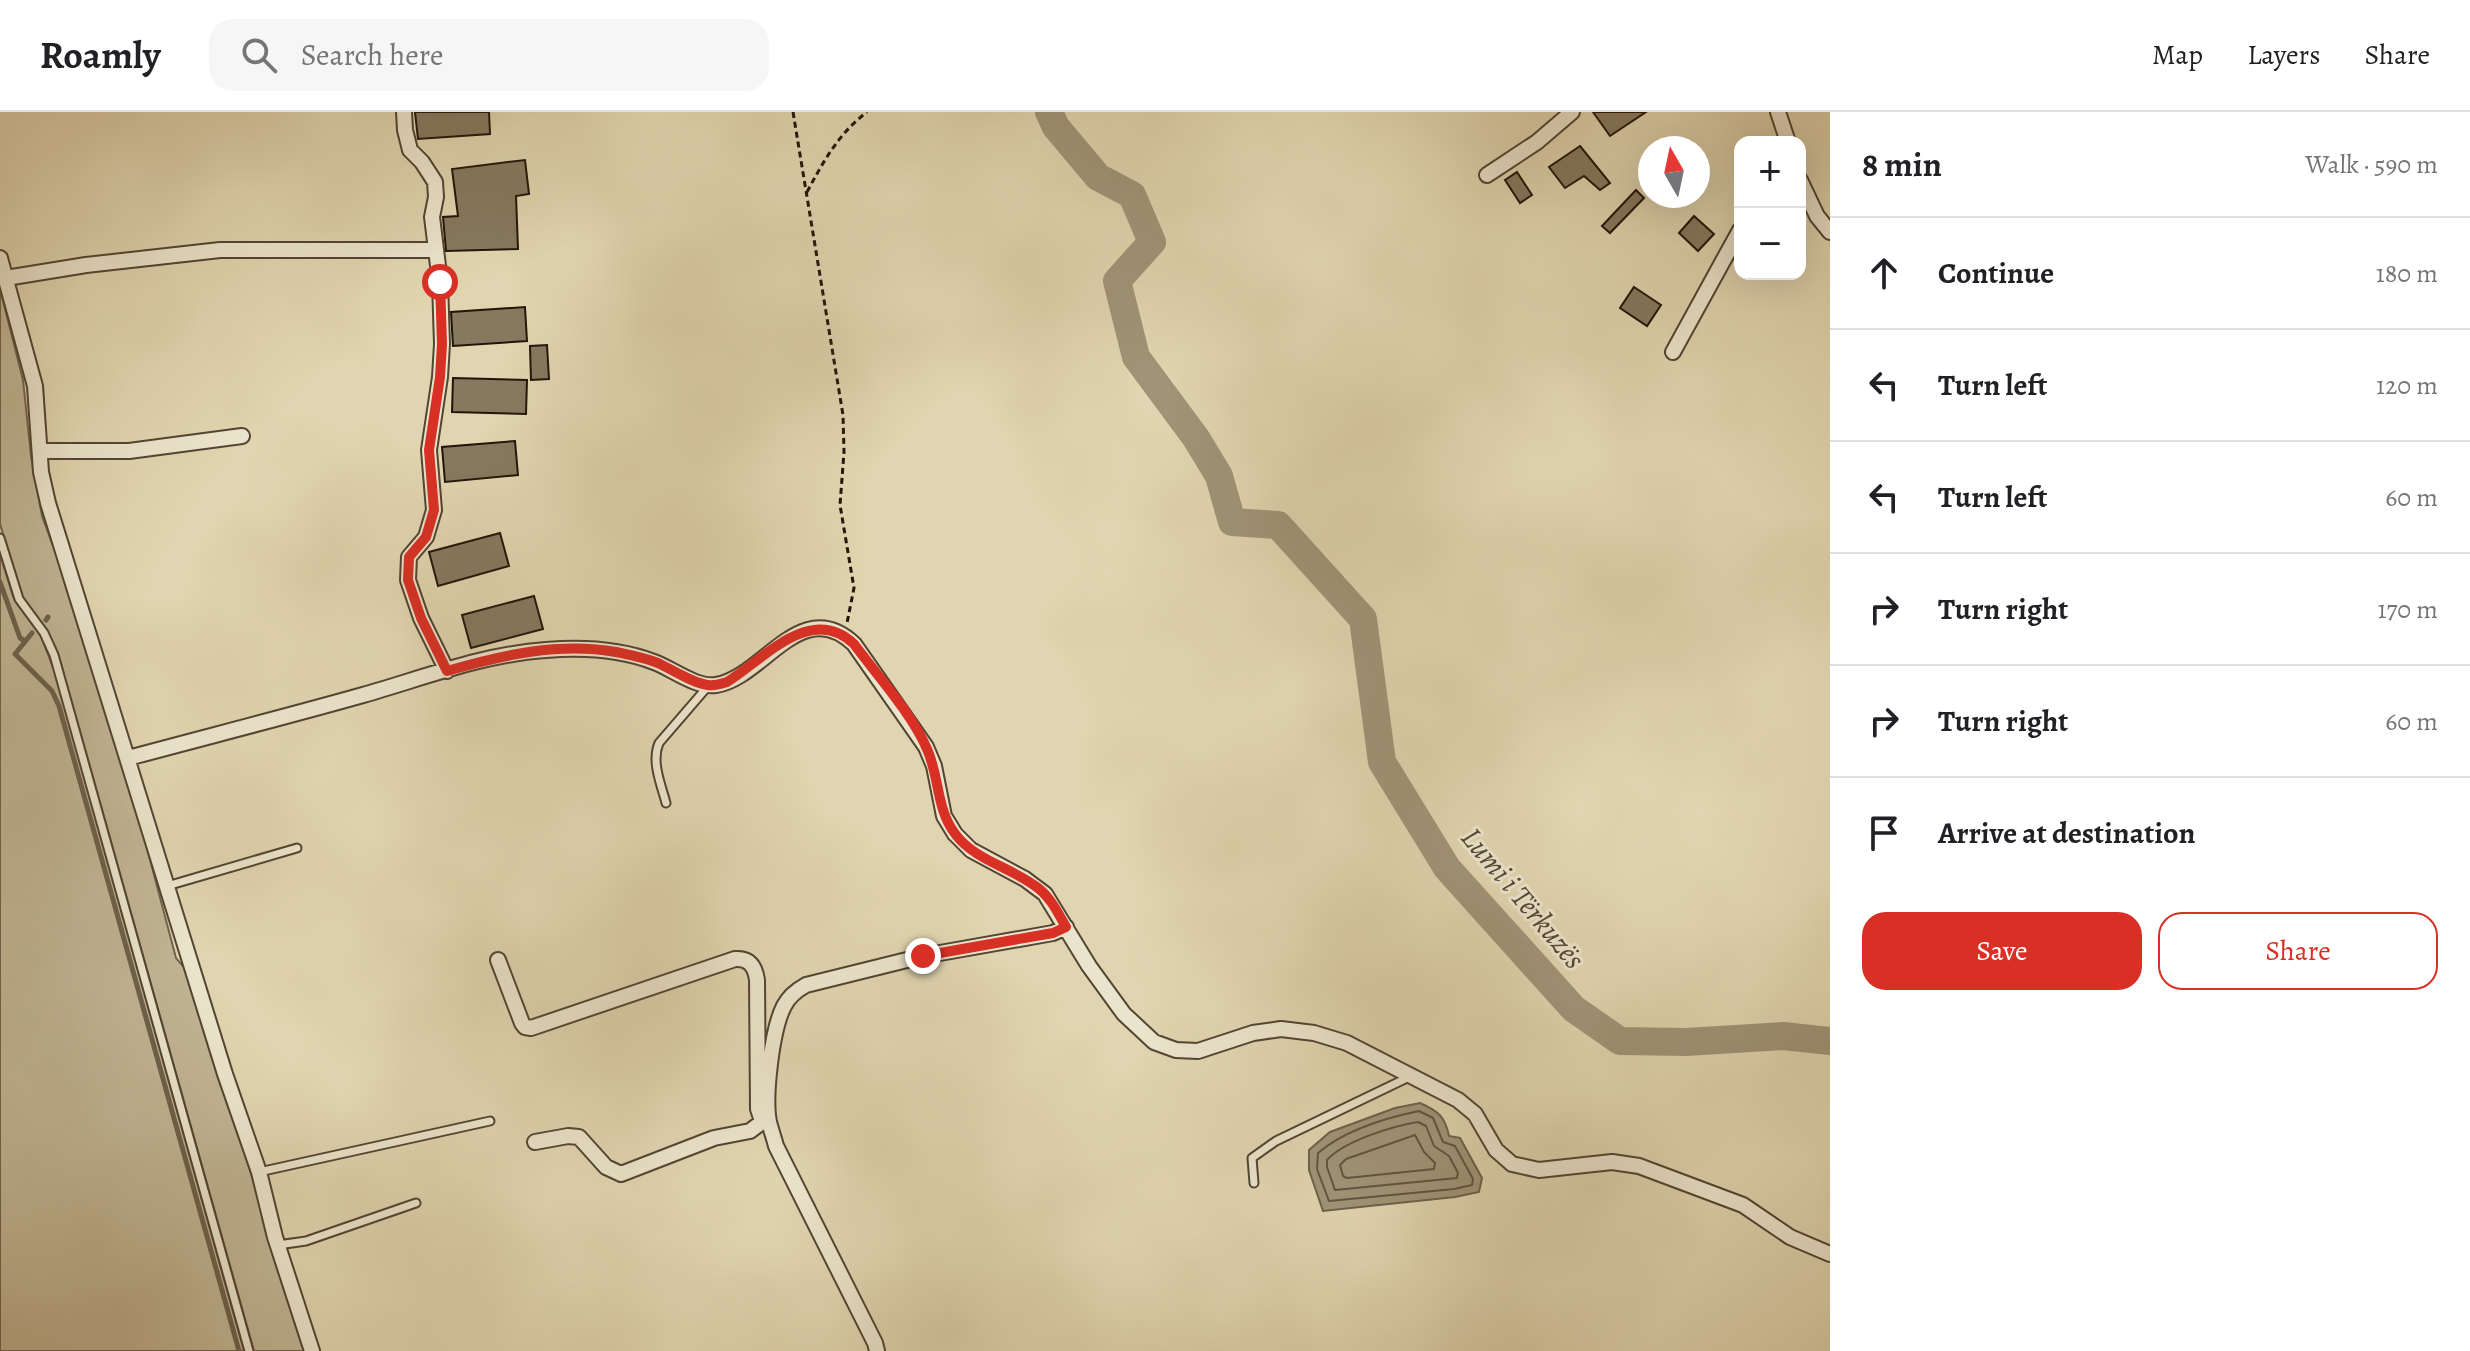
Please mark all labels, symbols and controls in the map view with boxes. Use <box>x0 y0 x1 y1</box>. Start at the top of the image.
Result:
search box <box>209 19 769 91</box>
text: Roamly <box>40 29 161 81</box>
icon: search <box>237 33 281 77</box>
text: Search here <box>301 35 443 75</box>
text: Map <box>2152 36 2203 74</box>
text: Layers <box>2247 36 2320 74</box>
text: Share <box>2364 36 2430 74</box>
north arrow <box>1638 136 1710 208</box>
map controls <box>1734 136 1806 280</box>
button: + <box>1734 136 1806 208</box>
text: 8 min <box>1862 141 1942 188</box>
text: Walk · 590 m <box>2305 147 2438 182</box>
button: − <box>1734 208 1806 280</box>
icon: ahead <box>1862 251 1906 295</box>
text: Continue <box>1938 253 2054 293</box>
text: 180 m <box>2376 256 2438 291</box>
route start <box>422 264 458 300</box>
icon: left <box>1862 363 1906 407</box>
text: Turn left <box>1938 365 2047 405</box>
text: 120 m <box>2376 368 2438 403</box>
icon: left <box>1862 475 1906 519</box>
text: Turn left <box>1938 477 2047 517</box>
text: 60 m <box>2385 480 2438 515</box>
icon: right <box>1862 587 1906 631</box>
text: Turn right <box>1938 589 2068 629</box>
text: 170 m <box>2378 592 2438 627</box>
icon: right <box>1862 699 1906 743</box>
text: Turn right <box>1938 701 2068 741</box>
text: 60 m <box>2385 704 2438 739</box>
icon: arrive <box>1862 811 1906 855</box>
text: Arrive at destination <box>1938 813 2195 853</box>
water label: Lumi i Tërkuzës <box>1452 819 1594 977</box>
button: Save <box>1862 912 2142 990</box>
button: Share <box>2158 912 2438 990</box>
route end <box>905 938 941 974</box>

